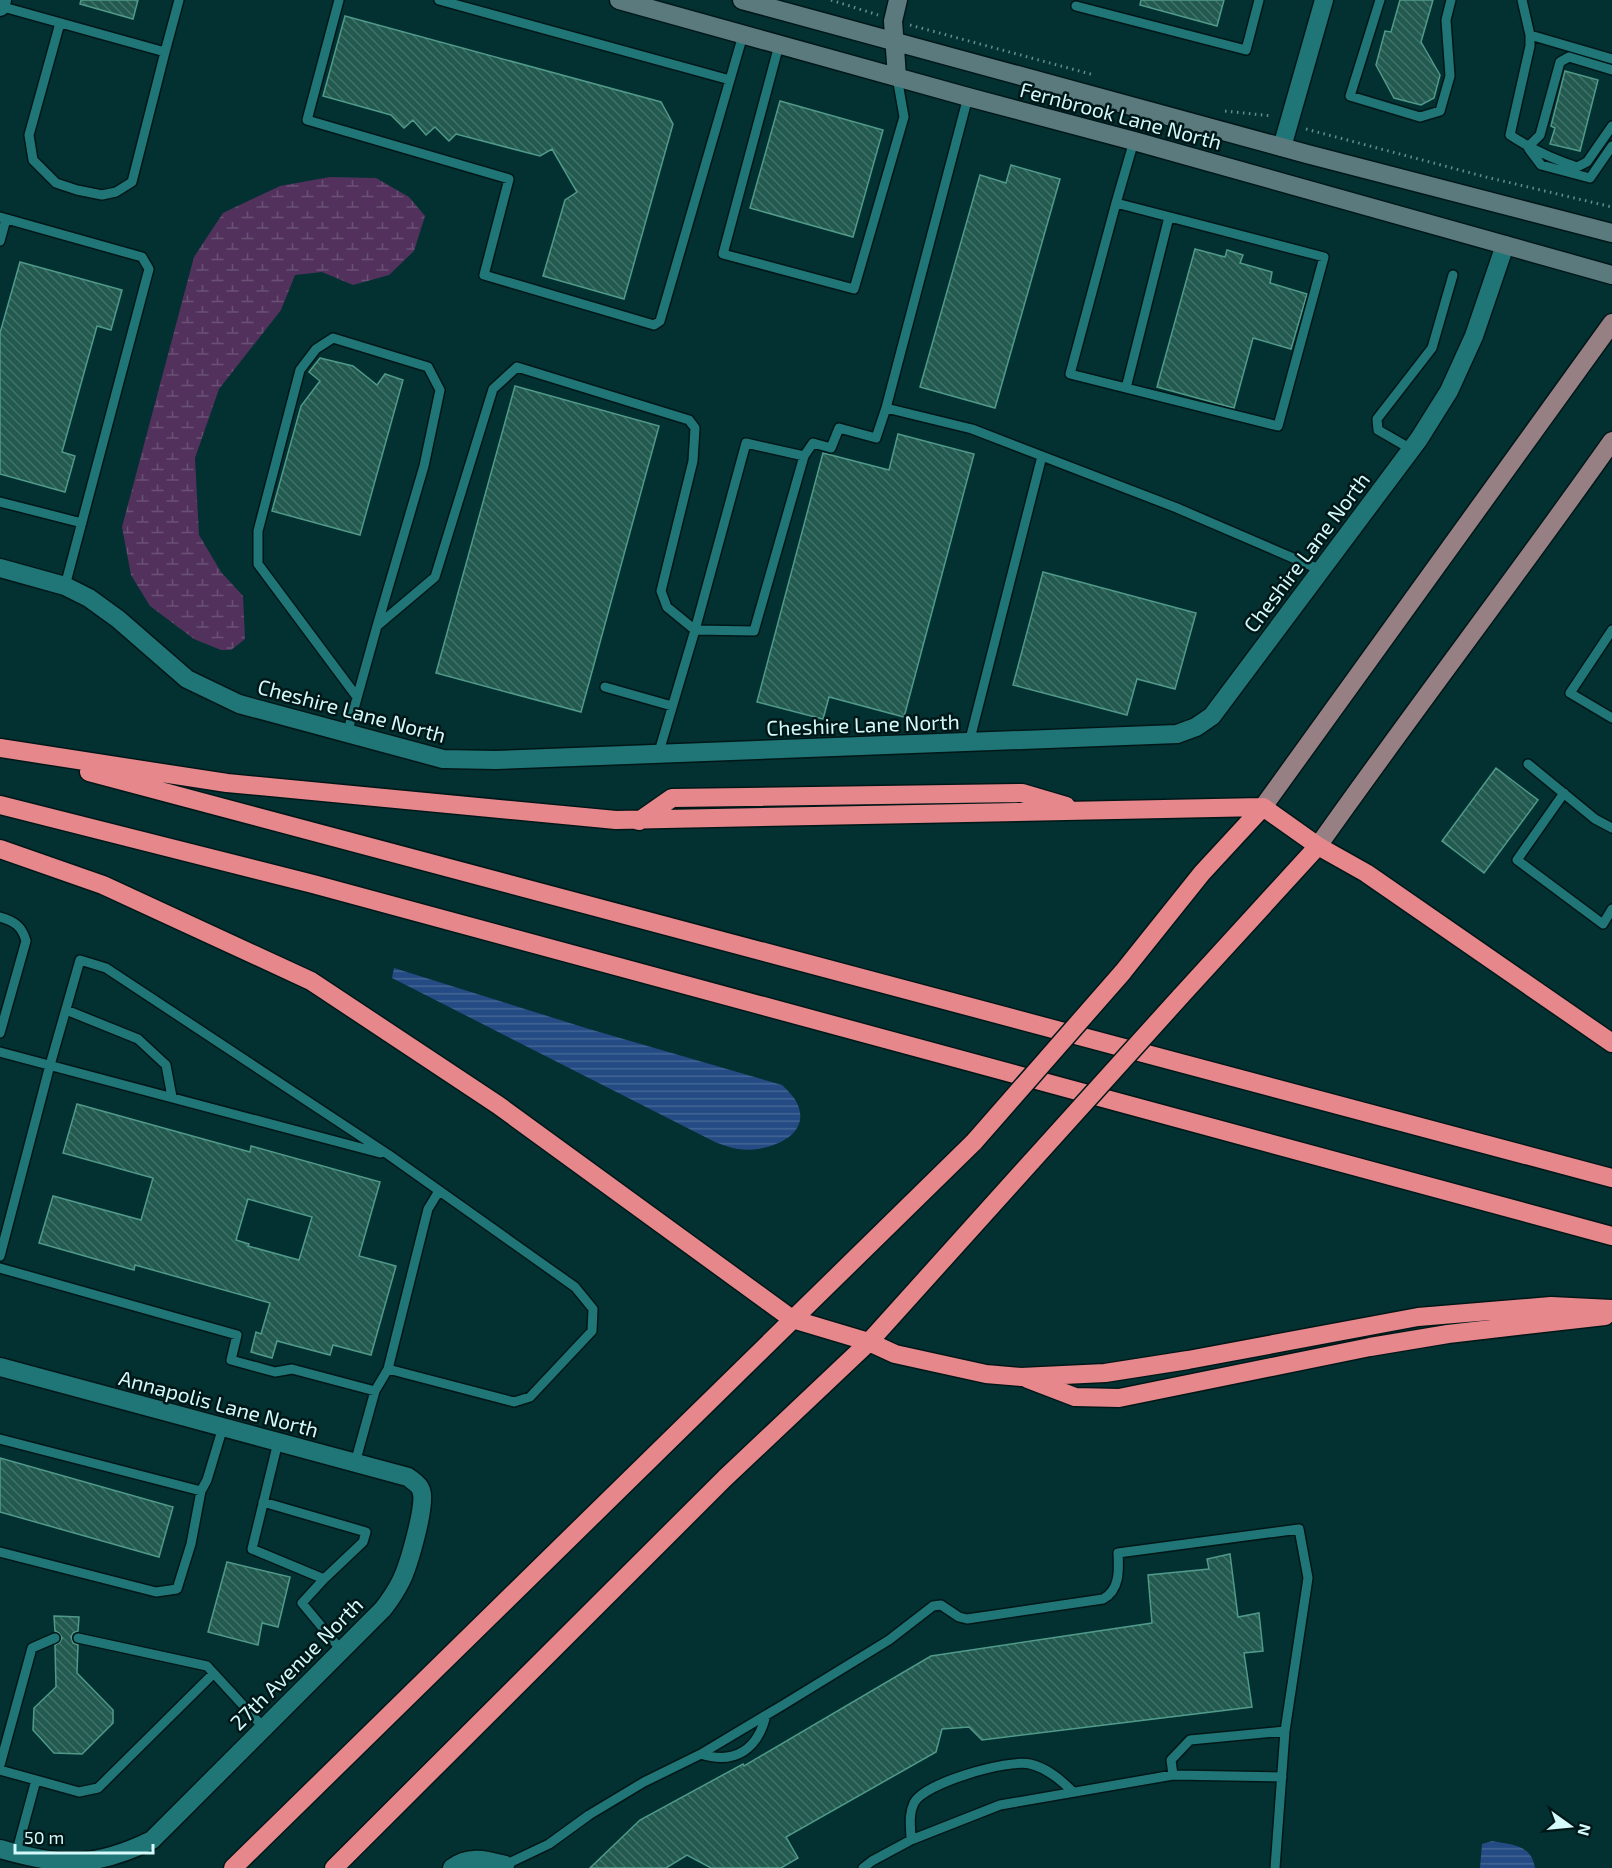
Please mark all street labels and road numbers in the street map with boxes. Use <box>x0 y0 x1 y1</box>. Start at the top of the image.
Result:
street label: Fernbrook Lane North <box>1017 76 1225 154</box>
street label: Cheshire Lane North <box>1238 467 1374 637</box>
street label: Cheshire Lane North <box>255 673 449 747</box>
street label: Cheshire Lane North <box>766 708 960 740</box>
street label: Annapolis Lane North <box>116 1364 322 1442</box>
street label: 27th Avenue North <box>224 1591 368 1735</box>

